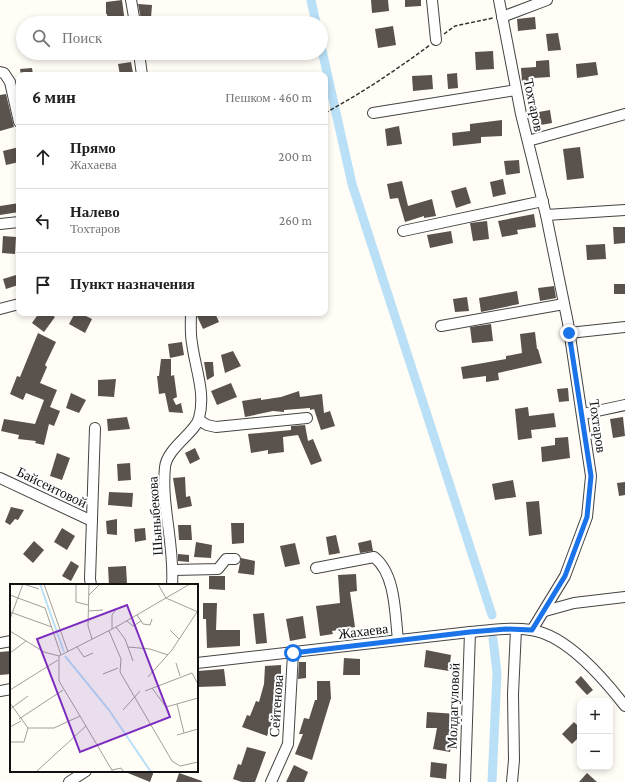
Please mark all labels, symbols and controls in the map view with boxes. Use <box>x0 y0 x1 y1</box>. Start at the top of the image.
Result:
search box <box>16 16 328 60</box>
icon: search <box>30 27 52 49</box>
text: Поиск <box>62 30 102 46</box>
street label: Тохтаров <box>521 77 548 133</box>
text: 6 мин <box>32 88 76 107</box>
text: Пешком · 460 m <box>225 90 312 105</box>
text: Прямо <box>70 140 116 156</box>
icon: ahead <box>32 146 54 168</box>
text: 200 m <box>278 149 312 164</box>
text: Жахаева <box>70 157 117 172</box>
text: Налево <box>70 204 120 220</box>
icon: left <box>32 210 54 232</box>
text: 260 m <box>279 213 312 228</box>
text: Тохтаров <box>70 221 120 236</box>
icon: arrive <box>32 274 54 296</box>
text: Пункт назначения <box>70 276 195 292</box>
route end <box>560 324 578 342</box>
street label: Тохтаров <box>586 398 610 454</box>
street label: Байсеитовой <box>14 463 90 511</box>
street label: Шыныбекова <box>144 475 166 556</box>
inset map <box>10 584 198 772</box>
street label: Жахаева <box>337 620 390 642</box>
route start <box>284 644 302 662</box>
street label: Молдагуловой <box>443 662 463 749</box>
street label: Сейтенова <box>266 673 286 738</box>
map controls <box>577 698 613 770</box>
button: + <box>577 698 613 734</box>
button: − <box>577 734 613 770</box>

